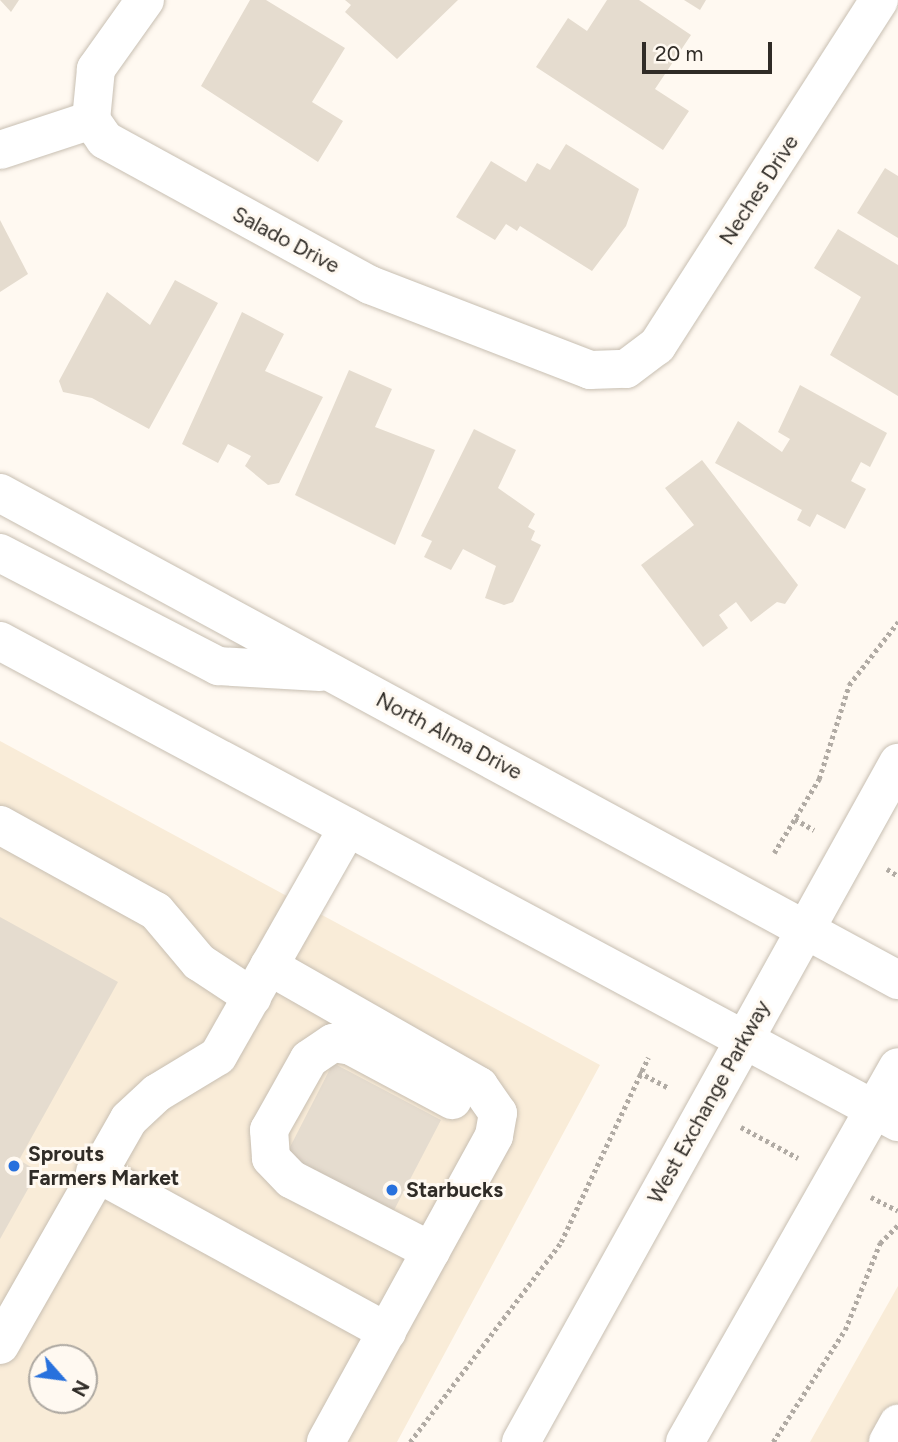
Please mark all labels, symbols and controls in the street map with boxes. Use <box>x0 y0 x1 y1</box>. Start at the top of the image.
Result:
scale bar <box>646 28 776 72</box>
text: 20 m <box>655 41 703 66</box>
street label: Neches Drive <box>714 130 804 250</box>
street label: Salado Drive <box>228 201 344 279</box>
street label: North Alma Drive <box>372 687 526 785</box>
street label: West Exchange Parkway <box>643 996 775 1208</box>
place label: Sprouts Farmers Market <box>28 1141 179 1191</box>
marker: Sprouts Farmers Market <box>6 1158 22 1174</box>
place label: Starbucks <box>406 1177 503 1203</box>
marker: Starbucks <box>384 1182 400 1198</box>
north arrow <box>28 1344 98 1414</box>
text: N <box>67 1376 94 1400</box>

